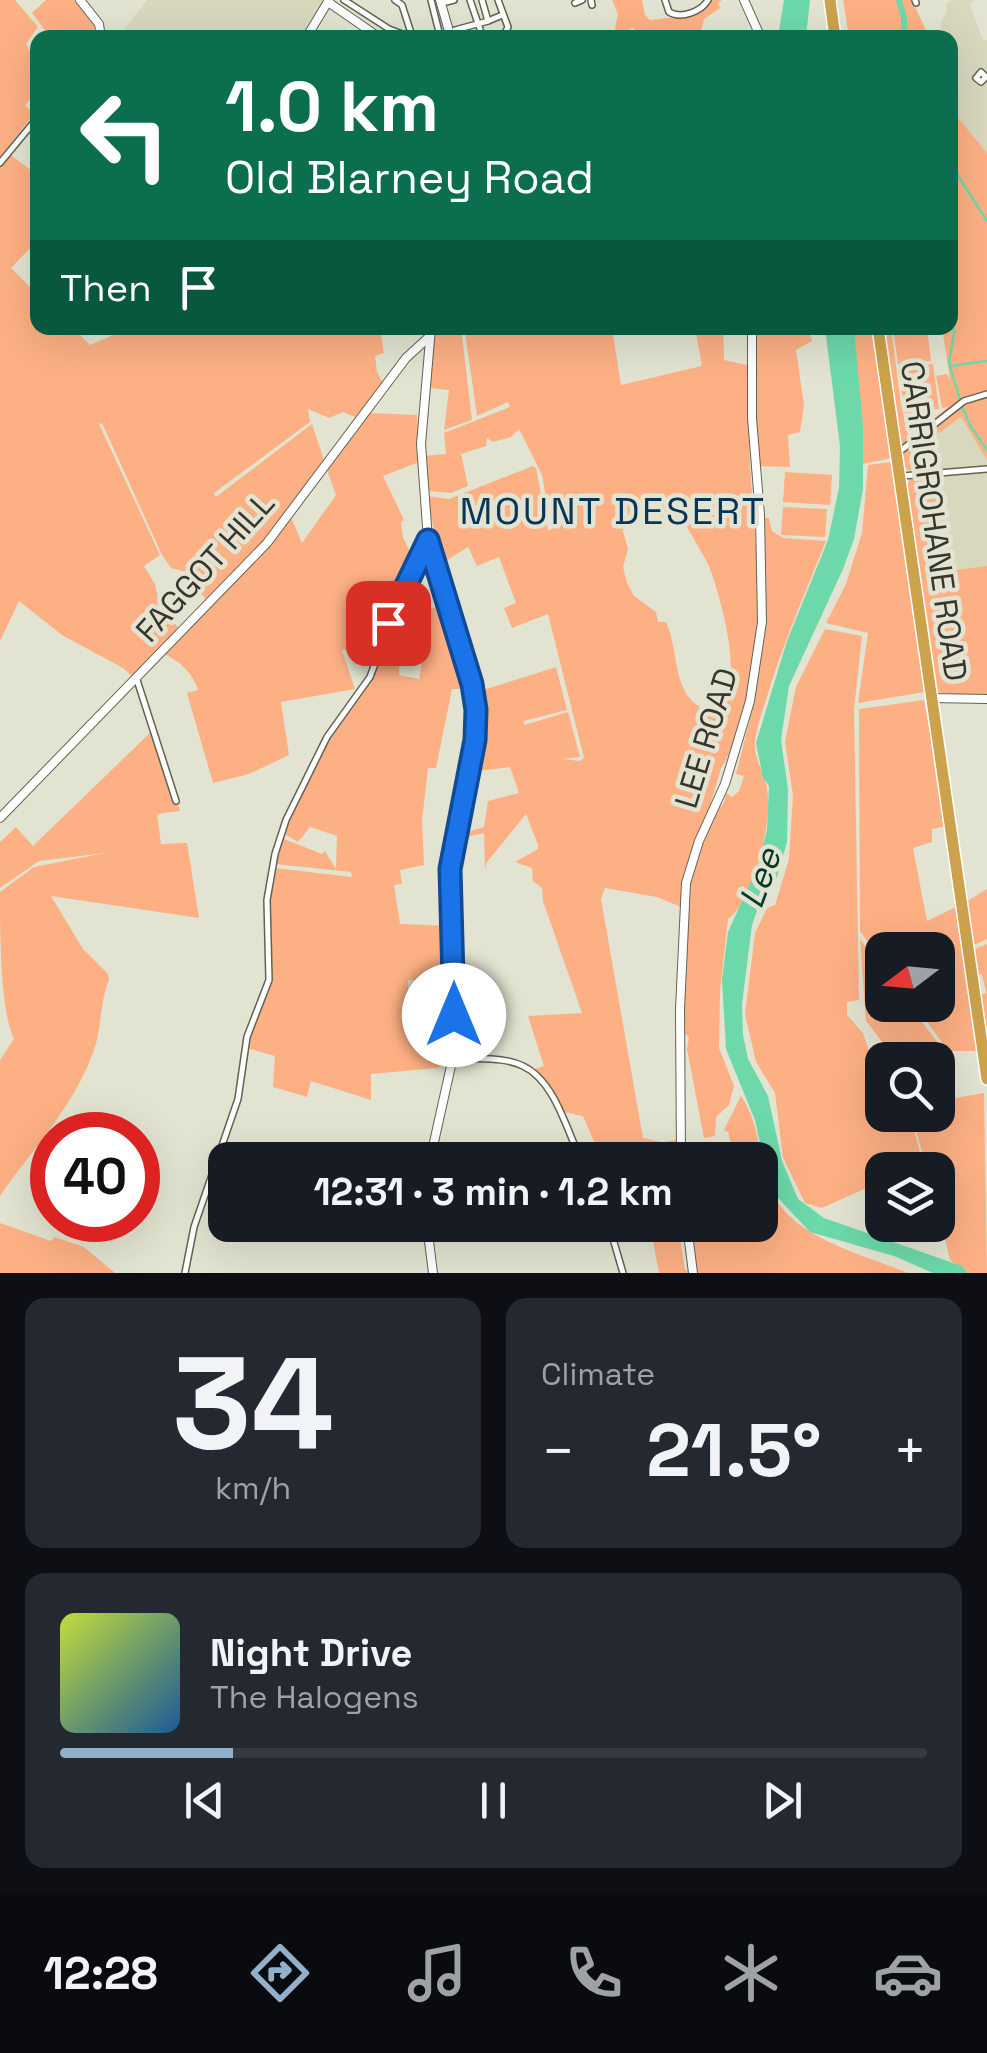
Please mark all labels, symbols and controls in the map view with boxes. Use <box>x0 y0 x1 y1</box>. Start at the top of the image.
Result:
text: 1.0 km <box>225 62 439 151</box>
icon: left <box>60 70 190 200</box>
text: Old Blarney Road <box>225 149 594 206</box>
icon: arrive <box>171 260 226 315</box>
text: Then <box>60 264 151 312</box>
street label: CARRIGROHANE ROAD <box>892 358 976 684</box>
street label: FAGGOT HILL <box>127 484 283 650</box>
district label: MOUNT DESERT <box>459 487 767 535</box>
pin <box>346 581 431 666</box>
icon: arrive <box>361 596 416 651</box>
street label: LEE ROAD <box>666 663 746 813</box>
water label: Lee <box>729 841 791 914</box>
north arrow <box>865 932 955 1022</box>
map controls <box>865 932 955 1242</box>
position arrow <box>402 963 506 1067</box>
button: search <box>865 1042 955 1132</box>
speed limit sign: 40 <box>30 1112 160 1242</box>
button: layers <box>865 1152 955 1242</box>
text: 12:31 · 3 min · 1.2 km <box>313 1168 673 1216</box>
text: 34 <box>172 1320 334 1486</box>
text: Climate <box>541 1354 655 1394</box>
text: 21.5° <box>646 1402 822 1498</box>
text: − <box>541 1416 575 1486</box>
text: + <box>893 1416 927 1486</box>
text: km/h <box>215 1468 291 1508</box>
text: Night Drive <box>210 1629 412 1677</box>
text: The Halogens <box>210 1677 419 1717</box>
icon: previous <box>177 1773 232 1828</box>
icon: pause <box>466 1773 521 1828</box>
icon: next <box>755 1773 810 1828</box>
icon: directions <box>245 1938 315 2008</box>
icon: music <box>402 1938 472 2008</box>
icon: phone <box>559 1938 629 2008</box>
icon: climate <box>716 1938 786 2008</box>
icon: car <box>873 1938 943 2008</box>
text: 12:28 <box>44 1945 158 2002</box>

